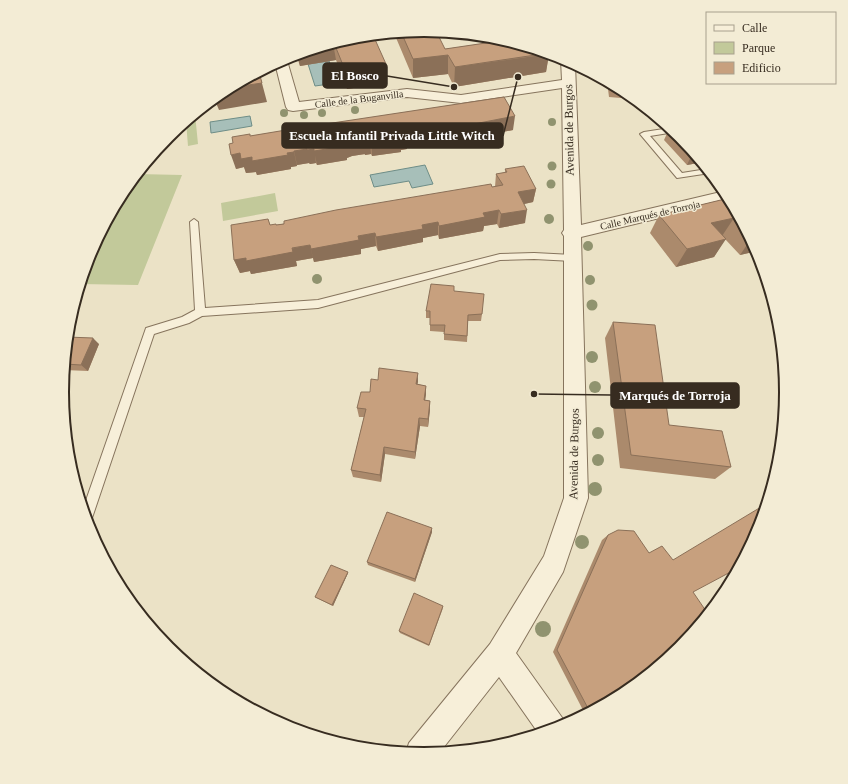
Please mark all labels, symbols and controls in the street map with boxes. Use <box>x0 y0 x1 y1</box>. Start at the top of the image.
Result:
legend <box>706 12 836 84</box>
text: Calle <box>742 21 767 35</box>
text: Parque <box>742 41 775 55</box>
text: Edificio <box>742 61 781 75</box>
callout: El Bosco <box>323 63 387 88</box>
text: El Bosco <box>331 68 379 83</box>
street label: Avenida de Burgos <box>561 84 577 176</box>
street label: Calle de la Buganvilla <box>314 88 404 110</box>
callout: Escuela Infantil Privada Little Witch <box>282 123 503 148</box>
text: Escuela Infantil Privada Little Witch <box>289 128 495 143</box>
street label: Calle Marqués de Torroja <box>599 198 702 232</box>
callout: Marqués de Torroja <box>611 383 739 408</box>
text: Marqués de Torroja <box>619 388 731 403</box>
street label: Avenida de Burgos <box>566 408 582 500</box>

